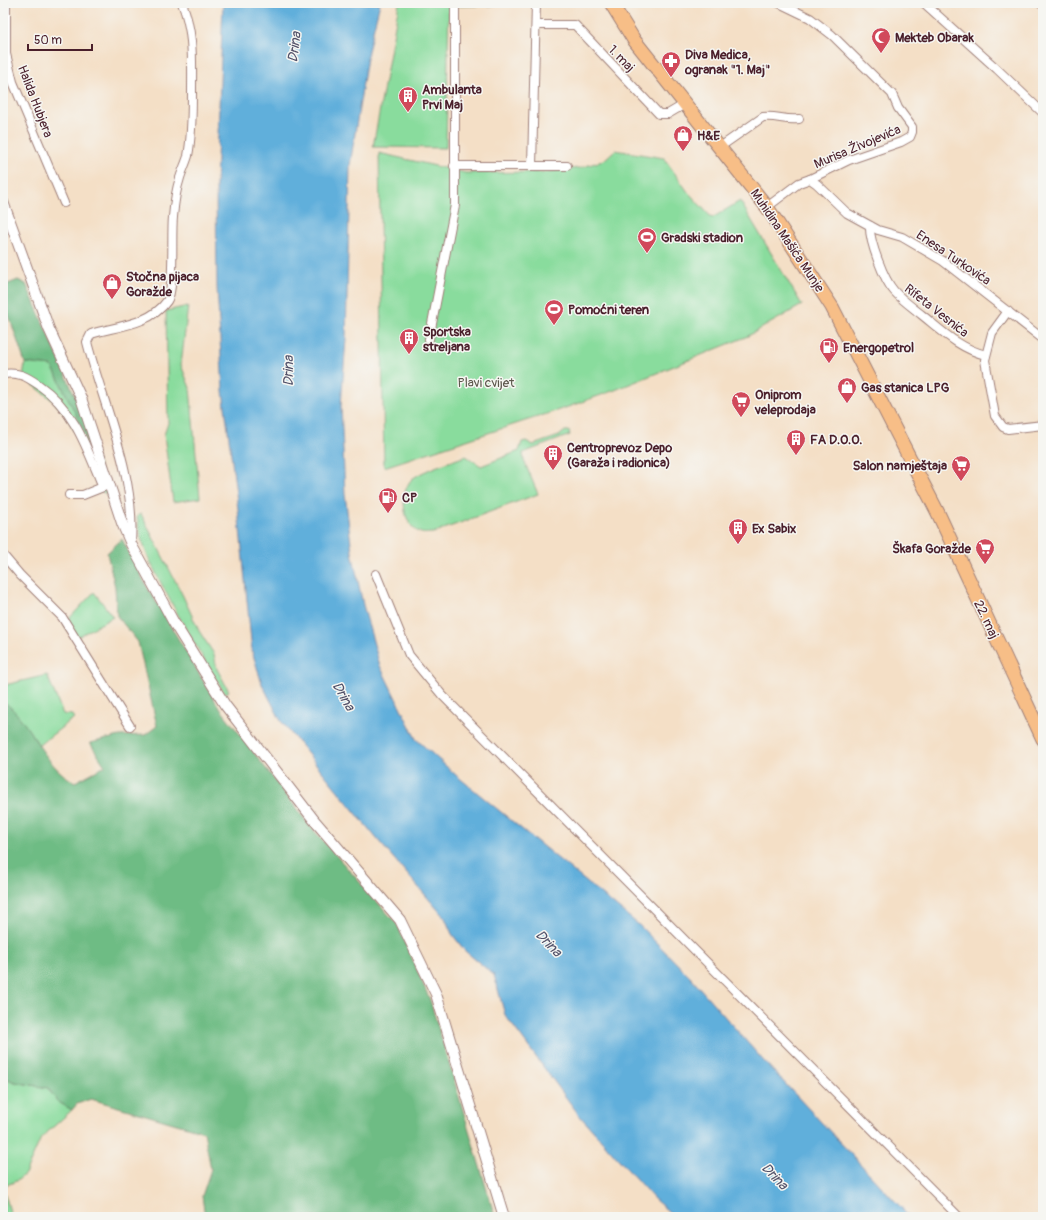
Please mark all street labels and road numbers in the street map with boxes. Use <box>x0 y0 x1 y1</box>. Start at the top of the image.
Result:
street label: 1. maj <box>605 42 638 76</box>
street label: Halida Hubjera <box>14 63 56 140</box>
street label: Murisa Živojevića <box>812 121 903 172</box>
street label: Muhidina Mašića Munje <box>747 186 828 296</box>
street label: Enesa Turkovića <box>913 227 994 289</box>
street label: Rifeta Vesnića <box>901 281 972 341</box>
street label: 22. maj <box>970 598 1002 641</box>

